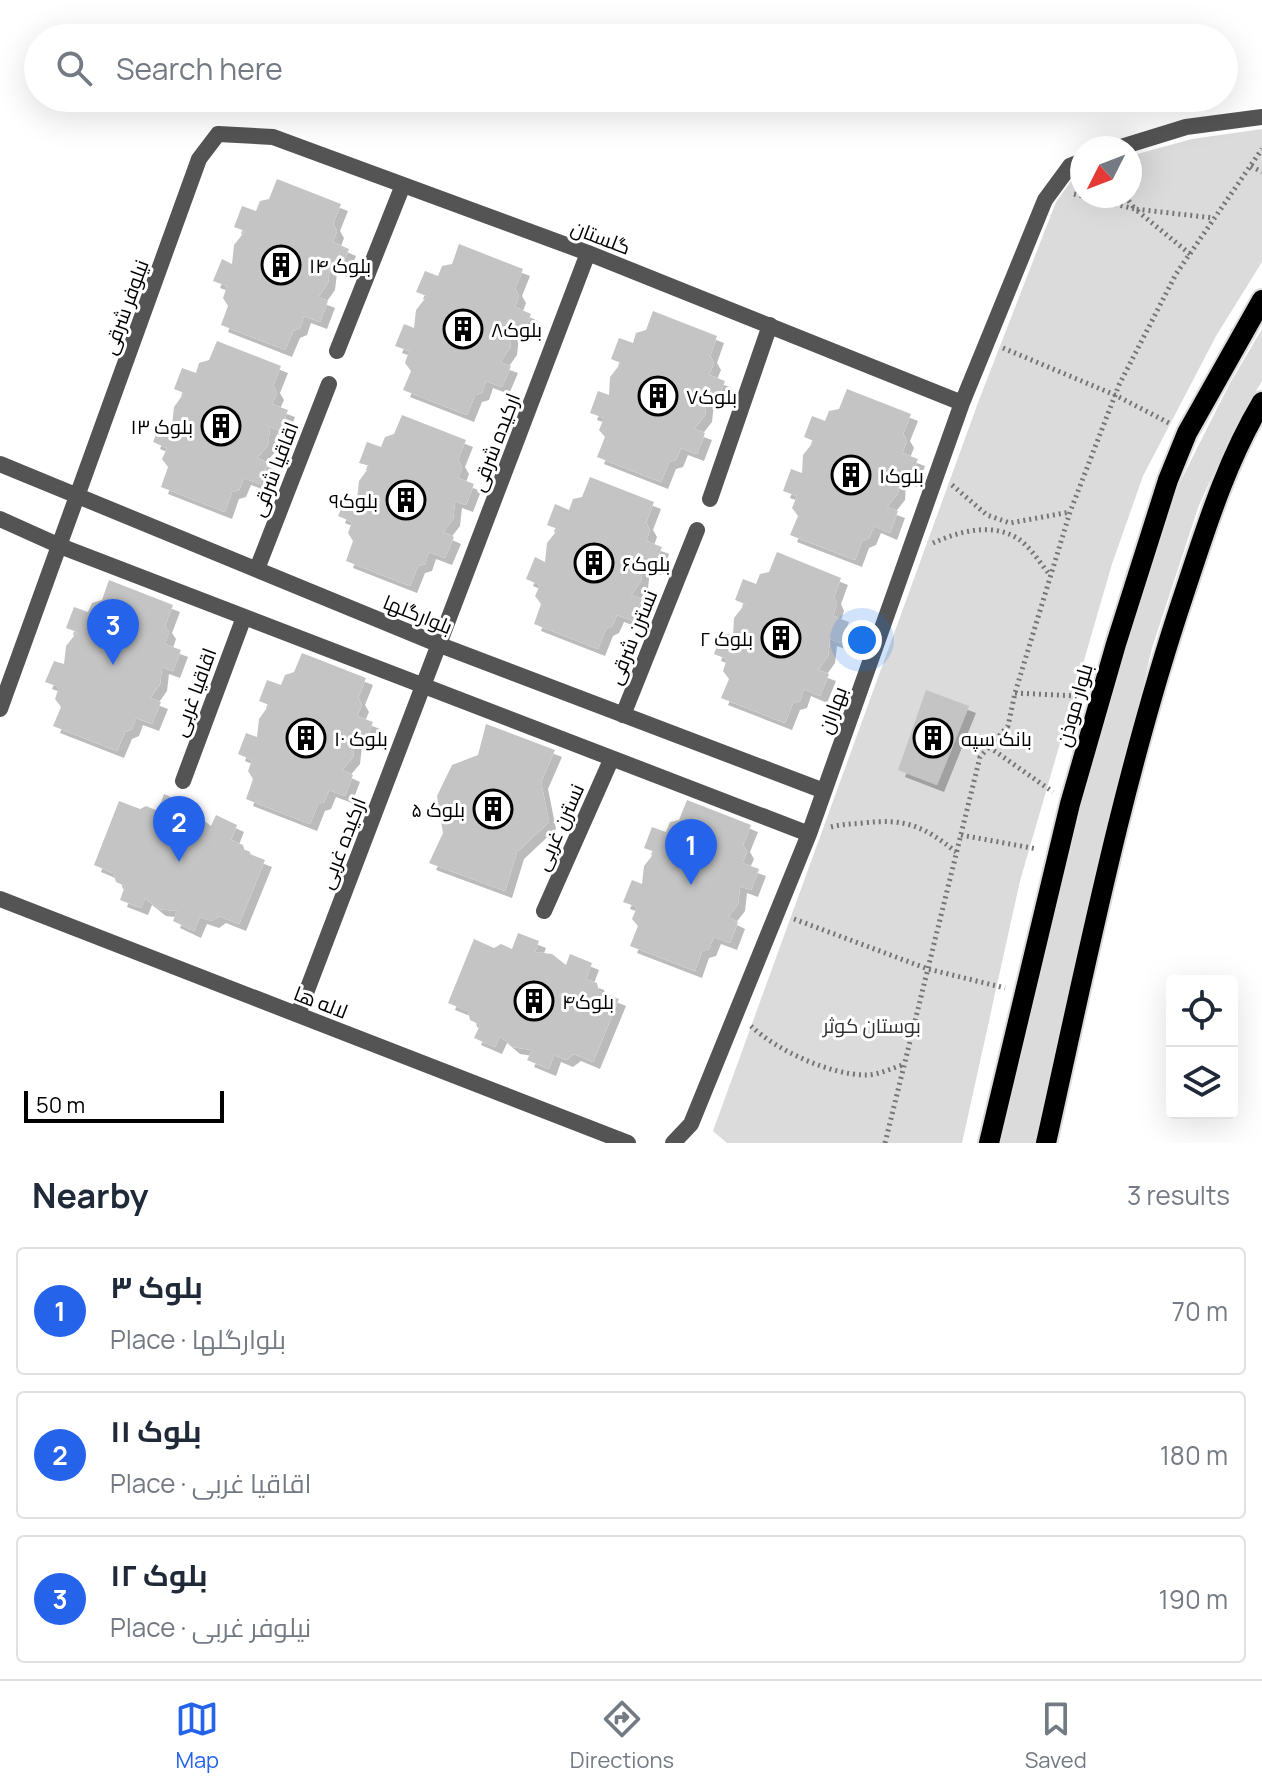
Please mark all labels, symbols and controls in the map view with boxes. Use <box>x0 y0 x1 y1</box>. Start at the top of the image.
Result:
search box <box>24 24 1238 112</box>
icon: search <box>52 46 96 90</box>
text: Search here <box>116 48 283 89</box>
north arrow <box>1070 136 1142 208</box>
street label: گلستان <box>567 213 635 261</box>
building icon: بلوک ۱۴ <box>260 244 302 286</box>
place label: بلوک ۱۴ <box>309 252 371 279</box>
street label: نیلوفر شرقی <box>95 256 155 358</box>
building icon: بلوک۸ <box>442 308 484 350</box>
place label: بلوک۸ <box>491 316 542 343</box>
building icon: بلوک۷ <box>637 375 679 417</box>
place label: بلوک۷ <box>686 383 737 410</box>
street label: ارکیده شرقی <box>464 389 526 495</box>
building icon: بلوک ۱۳ <box>200 405 242 447</box>
place label: بلوک ۱۳ <box>131 413 193 440</box>
street label: اقاقیا شرقی <box>244 418 304 520</box>
building icon: بلوک۱ <box>830 454 872 496</box>
place label: بلوک۱ <box>879 462 924 489</box>
building icon: بلوک۹ <box>385 479 427 521</box>
place label: بلوک۹ <box>329 487 378 514</box>
building icon: بلوک۶ <box>573 542 615 584</box>
place label: بلوک۶ <box>622 550 670 577</box>
street label: نسترن شرقی <box>601 586 663 688</box>
street label: بلوارگلها <box>379 588 457 640</box>
pin: 3 <box>87 599 139 665</box>
building icon: بلوک ۲ <box>760 617 802 659</box>
your location <box>842 620 882 660</box>
place label: بلوک ۲ <box>700 625 753 652</box>
street label: اقاقیا غربی <box>166 644 222 740</box>
street label: بلوار موذن <box>1049 660 1099 750</box>
street label: بهاران <box>811 683 853 737</box>
building icon: بلوک ۱۰ <box>285 717 327 759</box>
building icon: بانک سپه <box>912 717 954 759</box>
place label: بلوک ۱۰ <box>334 725 388 752</box>
place label: بانک سپه <box>961 725 1032 752</box>
street label: نسترن غربی <box>528 779 590 875</box>
building icon: بلوک ۵ <box>472 788 514 830</box>
street label: ارکیده غربی <box>312 793 372 893</box>
pin: 2 <box>153 796 205 862</box>
place label: بلوک ۵ <box>411 796 465 823</box>
pin: 1 <box>665 819 717 885</box>
map controls <box>1166 975 1238 1119</box>
button: locate <box>1166 975 1238 1047</box>
street label: لاله ها <box>290 979 352 1025</box>
building icon: بلوک۴ <box>513 980 555 1022</box>
place label: بلوک۴ <box>562 988 614 1015</box>
park label: بوستان کوثر <box>822 1012 921 1039</box>
button: layers <box>1166 1047 1238 1119</box>
scale bar <box>24 1087 224 1123</box>
text: 50 m <box>36 1090 85 1120</box>
text: Nearby <box>32 1172 148 1218</box>
text: 3 results <box>1127 1177 1230 1213</box>
text: بلوک ۳ <box>110 1266 203 1307</box>
text: 1 <box>54 1293 66 1329</box>
text: 70 m <box>1172 1293 1228 1329</box>
text: Place · بلوارگلها <box>110 1321 286 1357</box>
text: بلوک ۱۱ <box>110 1410 202 1451</box>
text: 2 <box>52 1437 68 1473</box>
text: 180 m <box>1160 1437 1228 1473</box>
text: Place · اقاقیا غربی <box>110 1465 312 1501</box>
text: بلوک ۱۲ <box>110 1554 208 1595</box>
text: 3 <box>52 1581 68 1617</box>
text: 190 m <box>1159 1581 1228 1617</box>
text: Place · نیلوفر غربی <box>110 1609 311 1645</box>
tab: Map <box>175 1697 219 1775</box>
tab: Directions <box>570 1697 674 1775</box>
tab: Saved <box>1025 1697 1087 1775</box>

